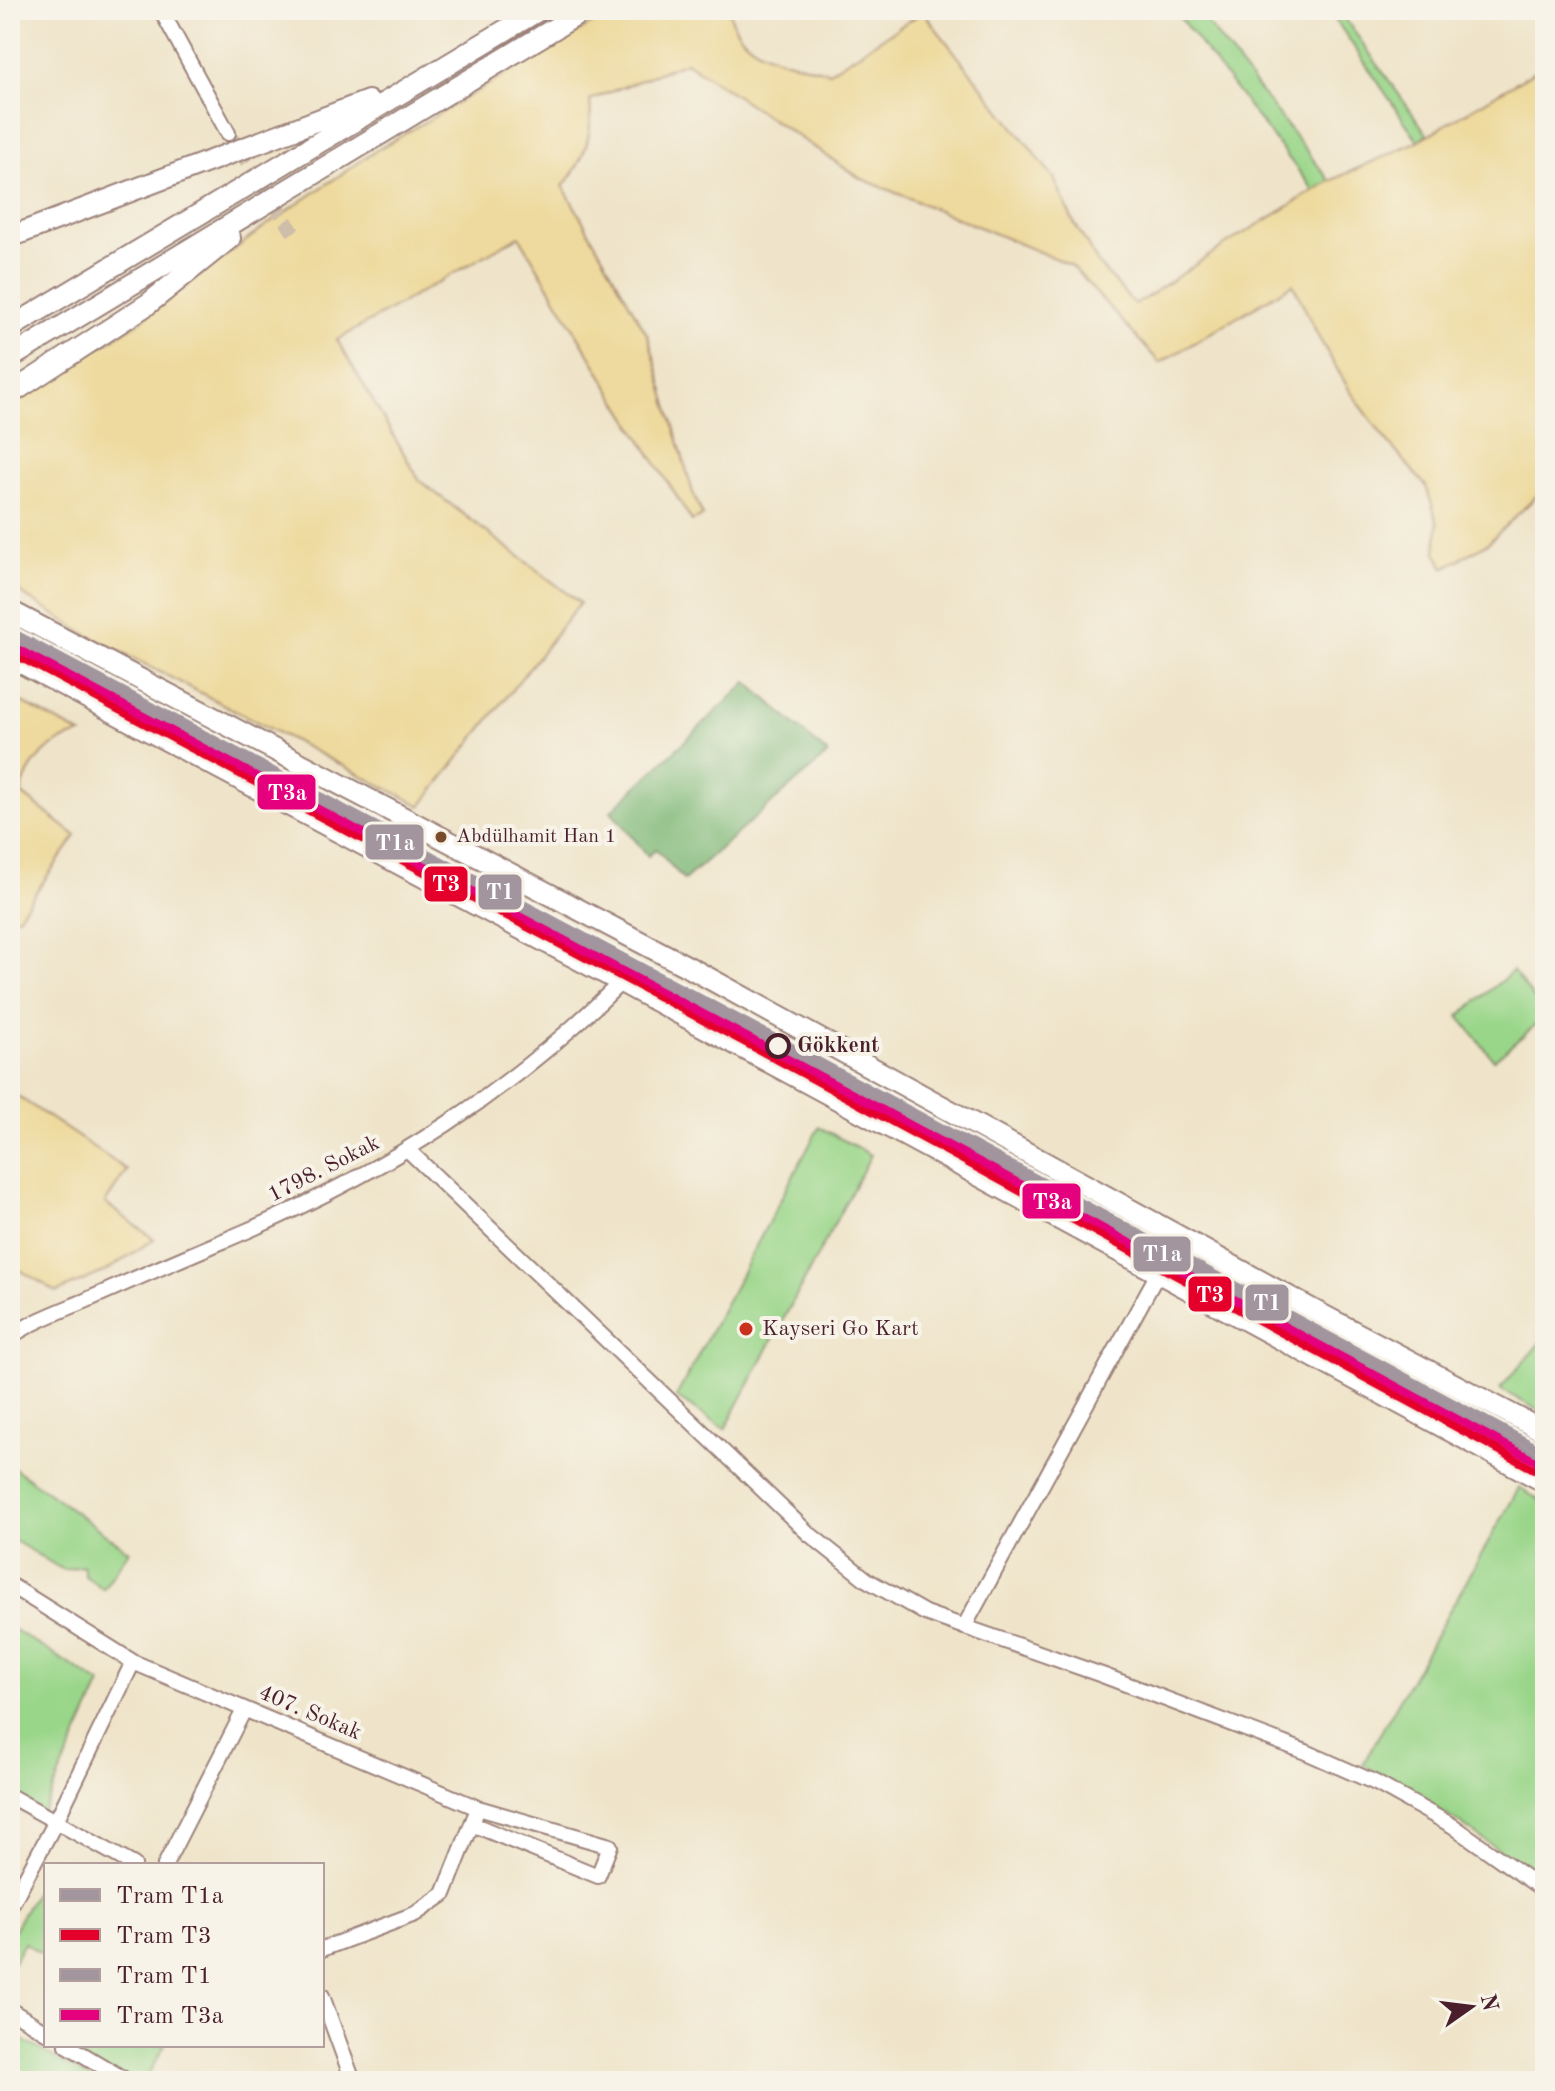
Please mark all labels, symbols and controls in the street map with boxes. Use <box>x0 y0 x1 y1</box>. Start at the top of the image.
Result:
line badge: T3a <box>256 773 317 811</box>
text: T3a <box>267 783 307 805</box>
line badge: T1a <box>364 823 425 861</box>
place label: Abdülhamit Han 1 <box>456 827 616 847</box>
marker: Abdülhamit Han 1 <box>433 829 449 845</box>
text: T1a <box>375 833 415 855</box>
line badge: T3 <box>423 865 469 903</box>
line badge: T1 <box>477 873 523 911</box>
text: T3 <box>432 874 460 896</box>
text: T1 <box>486 882 514 904</box>
marker: Gökkent <box>766 1034 790 1058</box>
place label: Gökkent <box>797 1035 879 1057</box>
street label: 1798. Sokak <box>265 1132 383 1206</box>
line badge: T3a <box>1021 1182 1082 1220</box>
text: T3a <box>1032 1192 1072 1214</box>
line badge: T1a <box>1132 1235 1192 1273</box>
text: T1a <box>1142 1244 1182 1266</box>
line badge: T3 <box>1187 1275 1233 1313</box>
line badge: T1 <box>1244 1283 1290 1322</box>
text: T3 <box>1196 1285 1224 1307</box>
text: T1 <box>1253 1293 1281 1315</box>
place label: Kayseri Go Kart <box>762 1318 919 1340</box>
marker: Kayseri Go Kart <box>737 1320 755 1338</box>
street label: 407. Sokak <box>256 1682 364 1744</box>
legend <box>44 1863 324 2047</box>
text: Tram T1a <box>116 1885 224 1909</box>
text: Tram T3 <box>116 1925 212 1949</box>
text: Tram T1 <box>116 1965 212 1989</box>
north arrow <box>1431 1967 1511 2047</box>
text: N <box>1476 1992 1501 2014</box>
text: Tram T3a <box>116 2005 224 2029</box>

